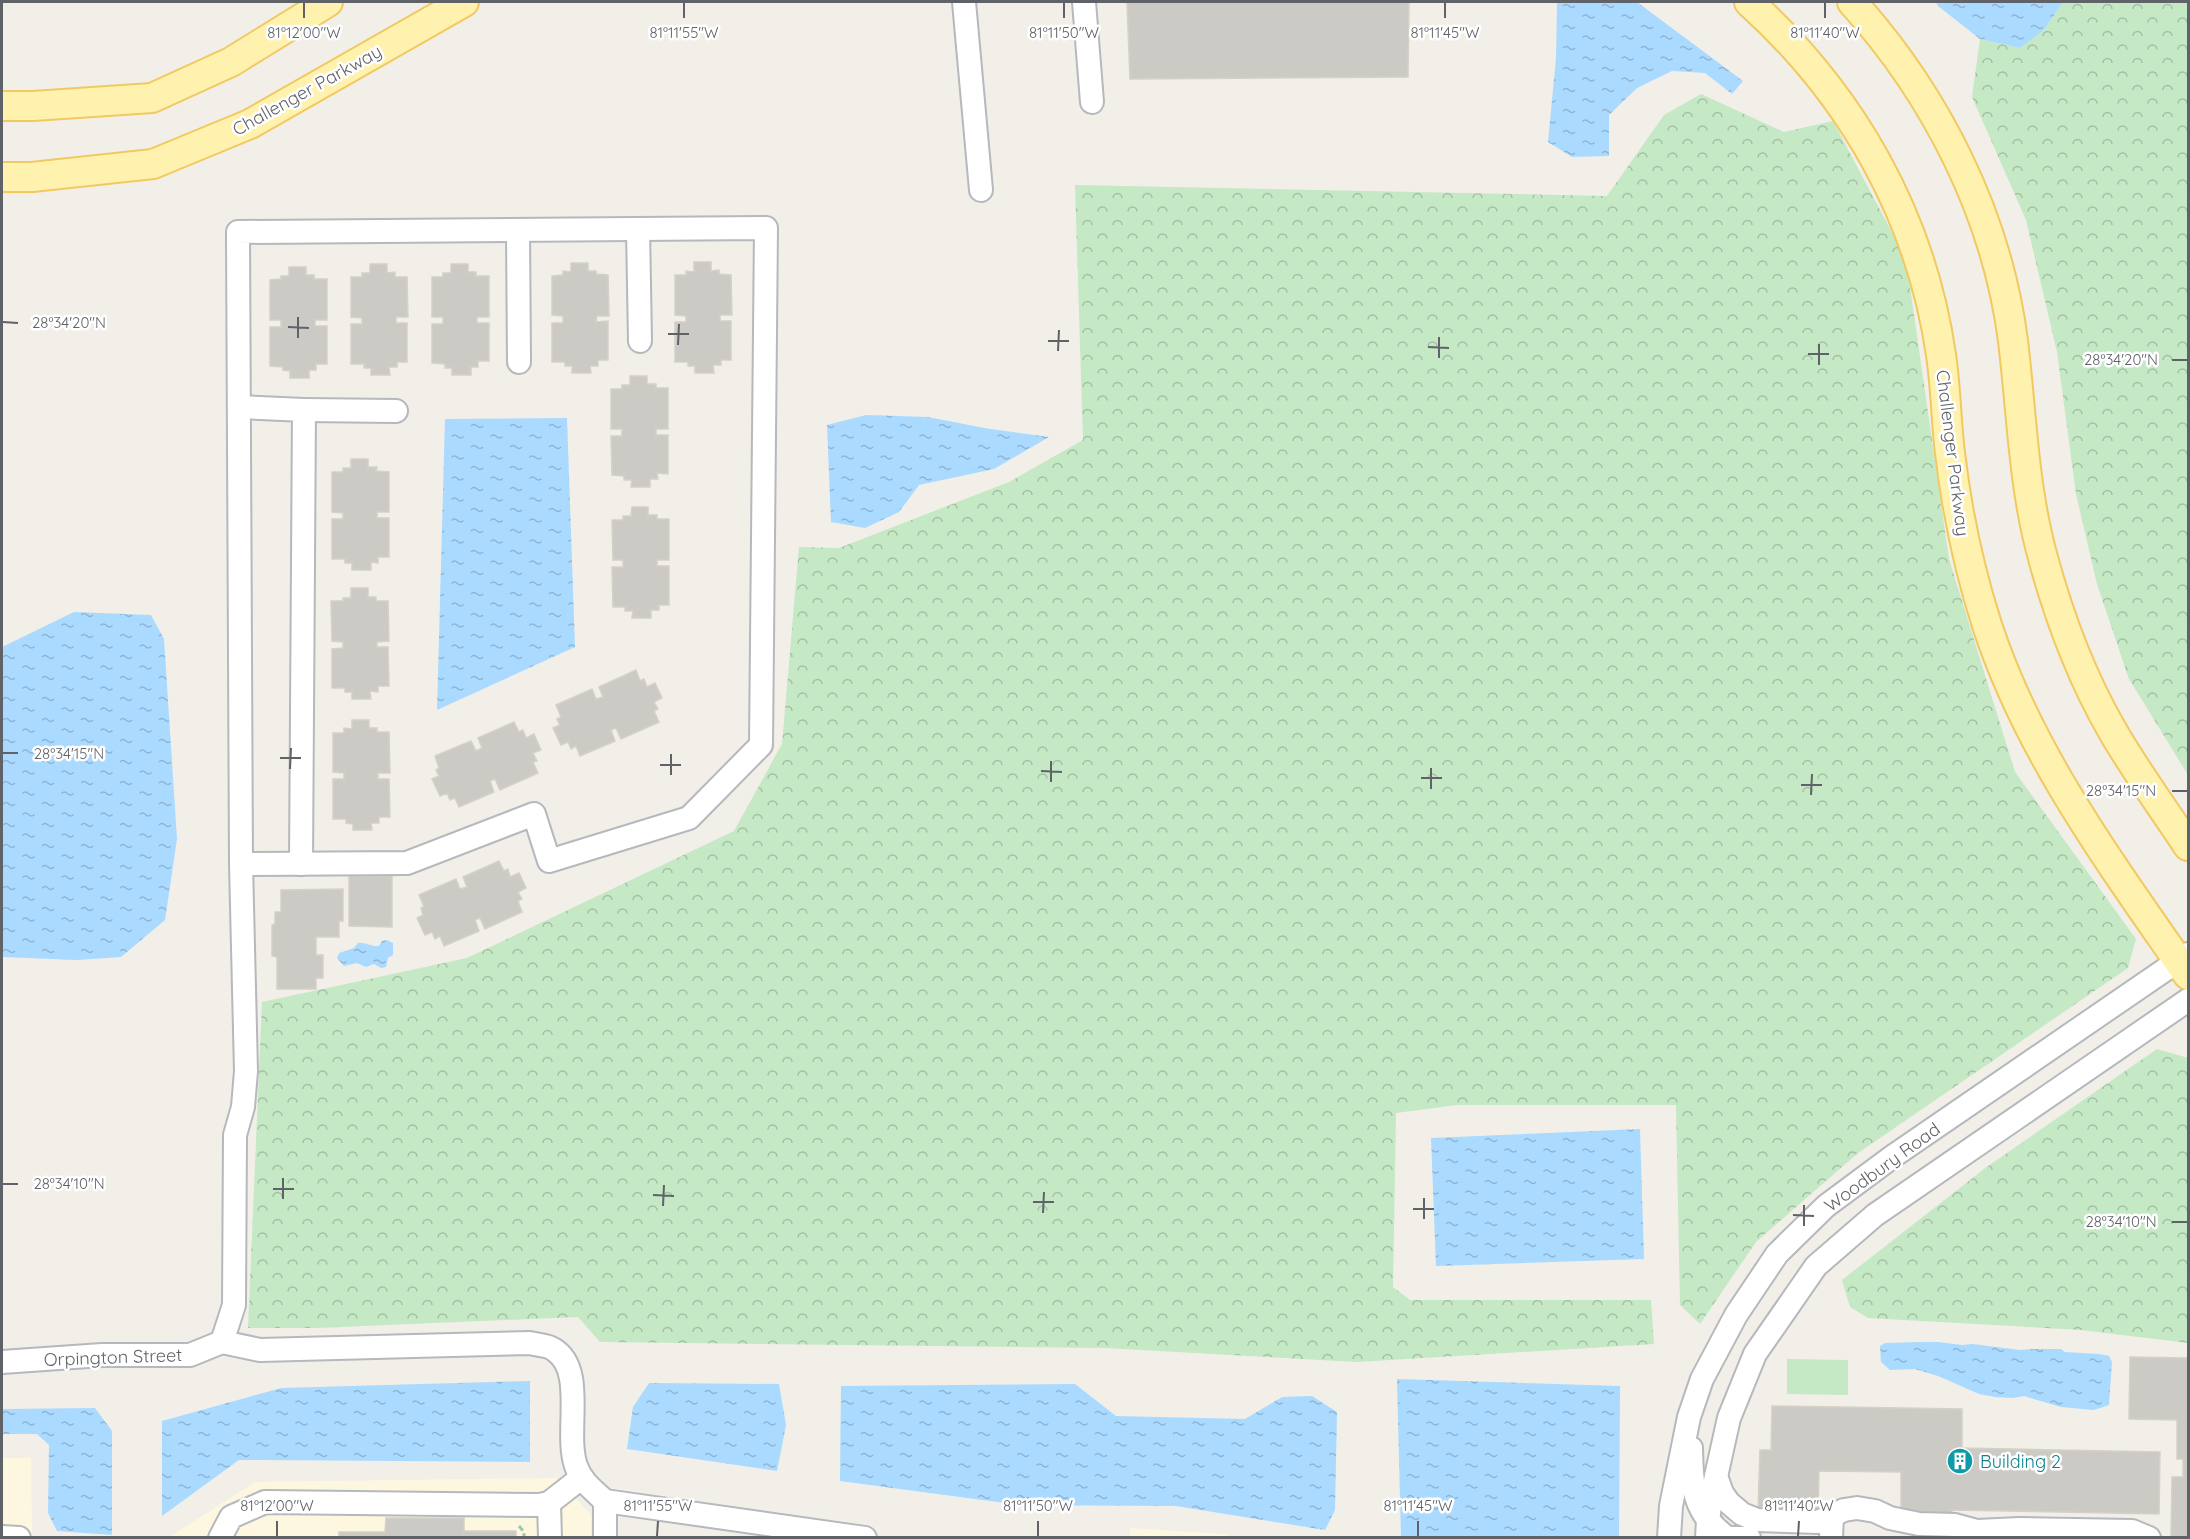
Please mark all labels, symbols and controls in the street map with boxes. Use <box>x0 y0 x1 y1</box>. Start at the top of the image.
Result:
text: 81°12'00"W <box>267 23 341 42</box>
text: 81°11'55"W <box>649 23 719 42</box>
text: 81°11'50"W <box>1029 23 1099 42</box>
text: 81°11'45"W <box>1410 23 1480 42</box>
text: 81°11'40"W <box>1790 23 1860 42</box>
street label: Challenger Parkway <box>228 39 386 141</box>
text: 28°34'20"N <box>32 313 106 332</box>
text: 28°34'20"N <box>2084 350 2158 369</box>
street label: Challenger Parkway <box>1931 369 1975 537</box>
text: 28°34'15"N <box>34 744 104 763</box>
text: 28°34'15"N <box>2086 781 2156 800</box>
street label: Woodbury Road <box>1820 1117 1944 1217</box>
text: 28°34'10"N <box>33 1174 105 1193</box>
text: 28°34'10"N <box>2085 1212 2157 1231</box>
street label: Orpington Street <box>43 1343 183 1371</box>
building icon: Building 2 <box>1945 1446 1975 1476</box>
place label: Building 2 <box>1980 1450 2061 1473</box>
text: 81°12'00"W <box>240 1496 314 1515</box>
text: 81°11'55"W <box>623 1496 693 1515</box>
text: 81°11'50"W <box>1003 1496 1073 1515</box>
text: 81°11'45"W <box>1383 1496 1453 1515</box>
text: 81°11'40"W <box>1764 1496 1834 1515</box>

